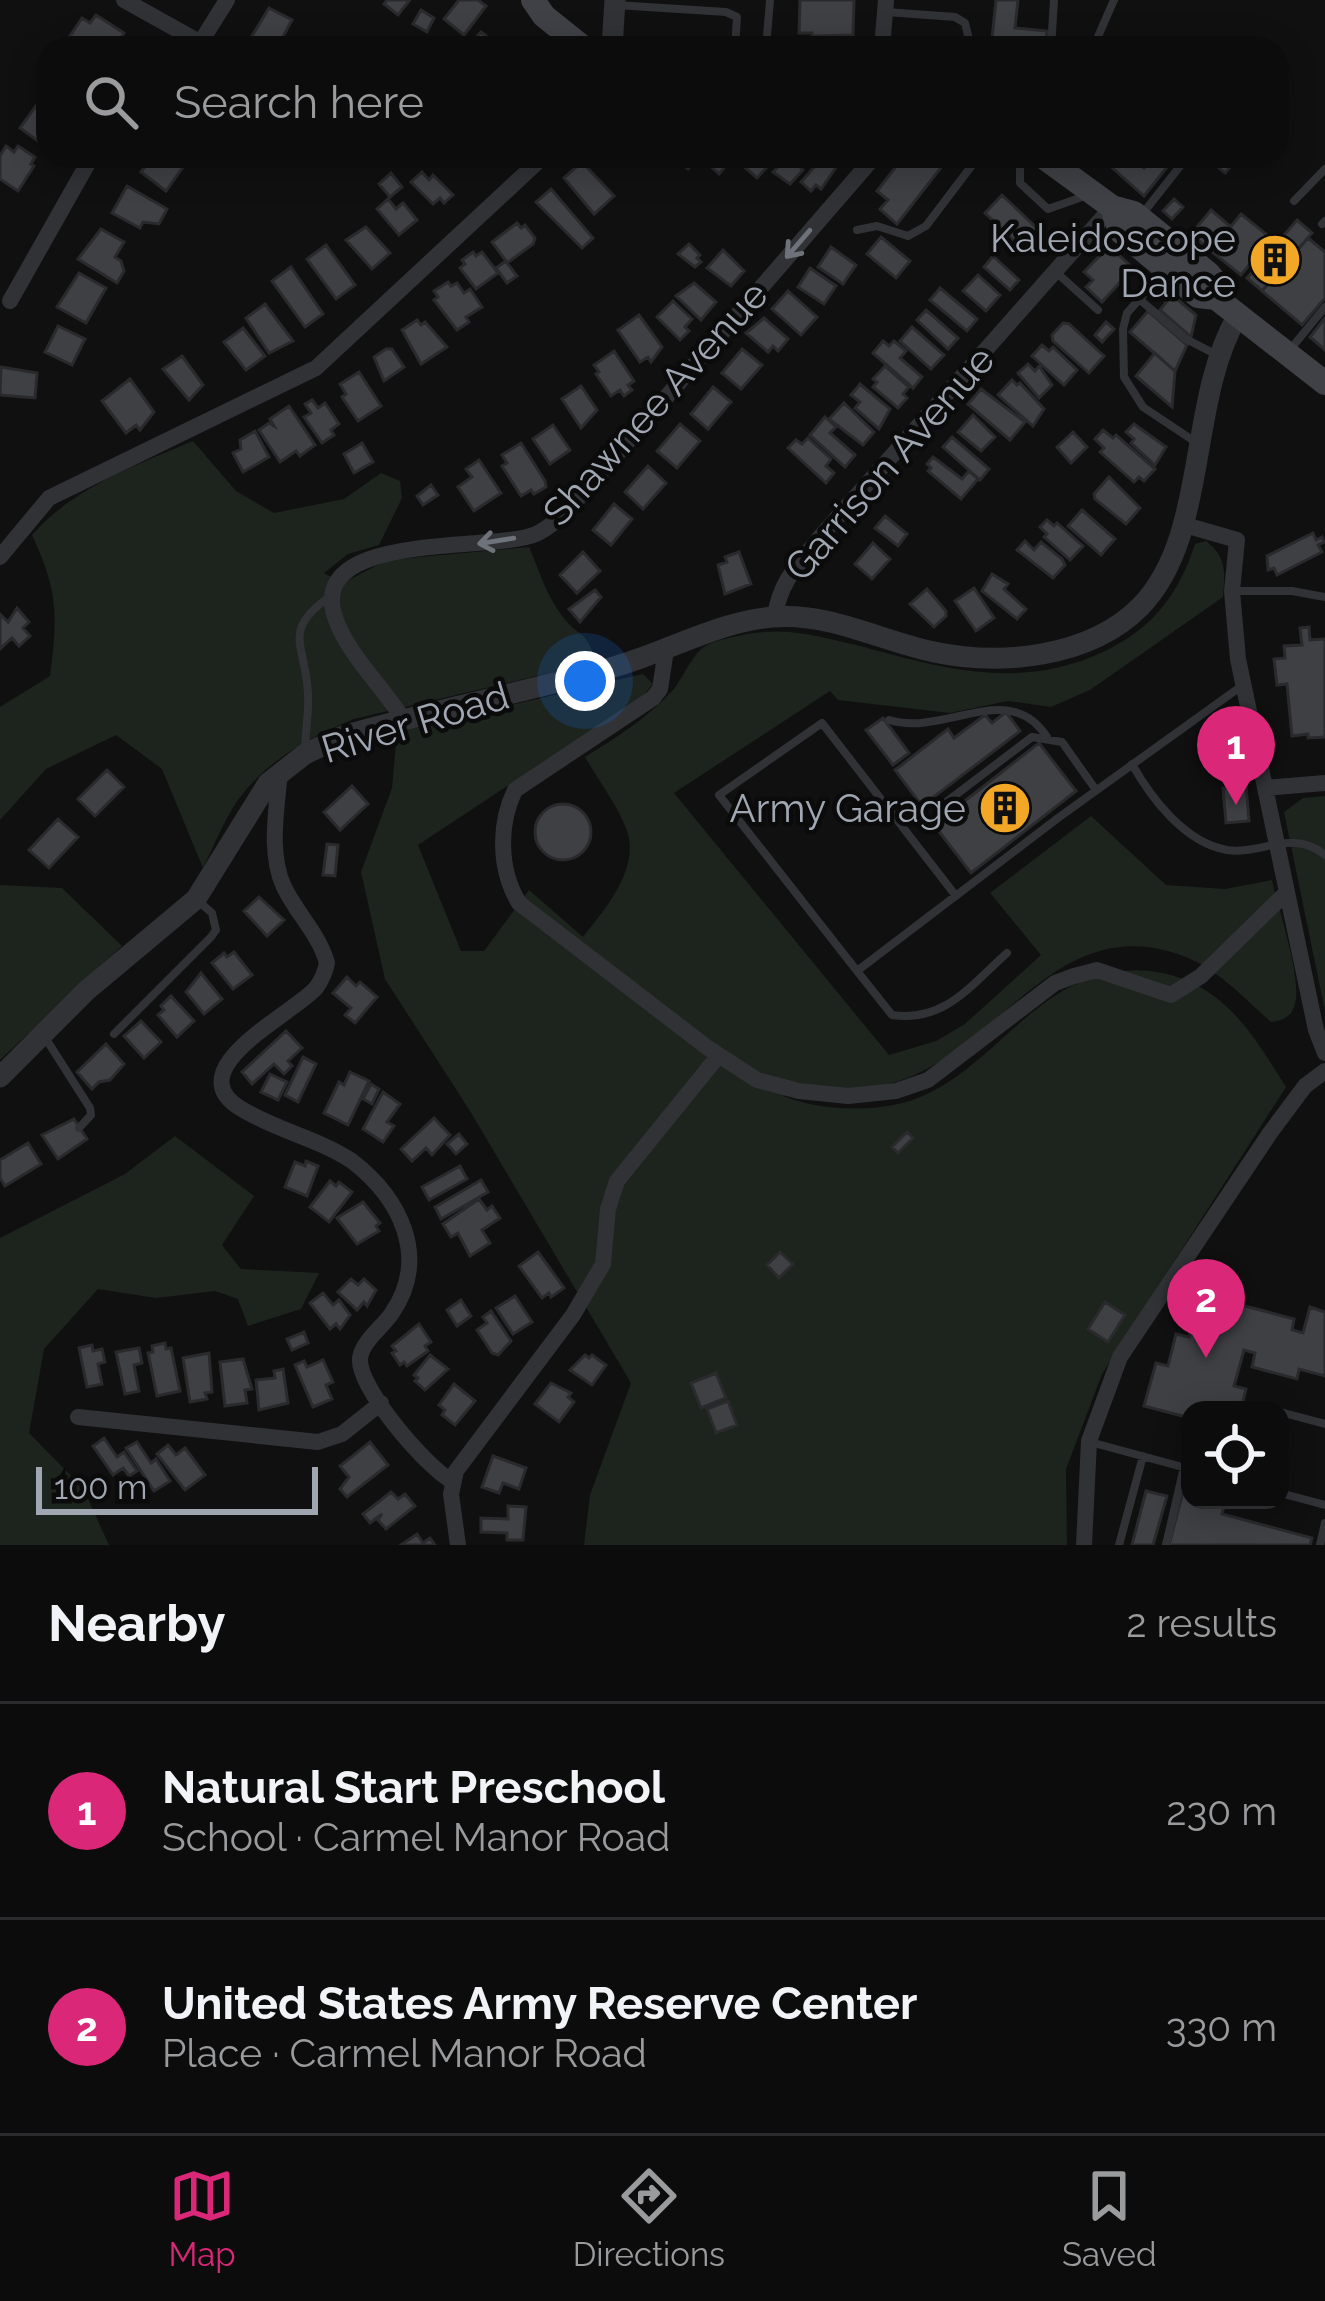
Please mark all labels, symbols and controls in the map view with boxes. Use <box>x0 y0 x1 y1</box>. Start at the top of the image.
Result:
search box <box>36 36 1289 168</box>
icon: search <box>78 69 144 135</box>
text: Search here <box>174 76 424 129</box>
place label: Kaleidoscope Dance <box>990 215 1236 306</box>
one-way arrow <box>785 229 812 259</box>
building icon: Kaleidoscope Dance <box>1247 232 1303 288</box>
street label: Shawnee Avenue <box>533 271 777 535</box>
street label: Garrison Avenue <box>775 336 1003 590</box>
one-way arrow <box>478 530 517 553</box>
your location <box>555 651 615 711</box>
street label: River Road <box>316 672 514 772</box>
pin: 1 <box>1197 706 1275 805</box>
building icon: Army Garage <box>977 780 1033 836</box>
place label: Army Garage <box>729 785 966 831</box>
pin: 2 <box>1167 1259 1245 1358</box>
map controls <box>1181 1401 1289 1509</box>
button: locate <box>1181 1401 1289 1509</box>
scale bar <box>36 1461 318 1514</box>
text: 100 m <box>54 1468 147 1507</box>
text: Nearby <box>48 1593 225 1653</box>
text: 2 results <box>1126 1600 1277 1646</box>
text: Natural Start Preschool <box>162 1761 665 1814</box>
text: 1 <box>77 1788 97 1834</box>
text: 230 m <box>1166 1788 1277 1834</box>
text: School · Carmel Manor Road <box>162 1814 670 1860</box>
text: United States Army Reserve Center <box>162 1977 917 2030</box>
text: 2 <box>76 2004 98 2050</box>
text: 330 m <box>1166 2004 1277 2050</box>
text: Place · Carmel Manor Road <box>162 2030 647 2076</box>
tab: Map <box>169 2163 236 2274</box>
tab: Directions <box>573 2163 725 2274</box>
tab: Saved <box>1062 2163 1156 2274</box>

